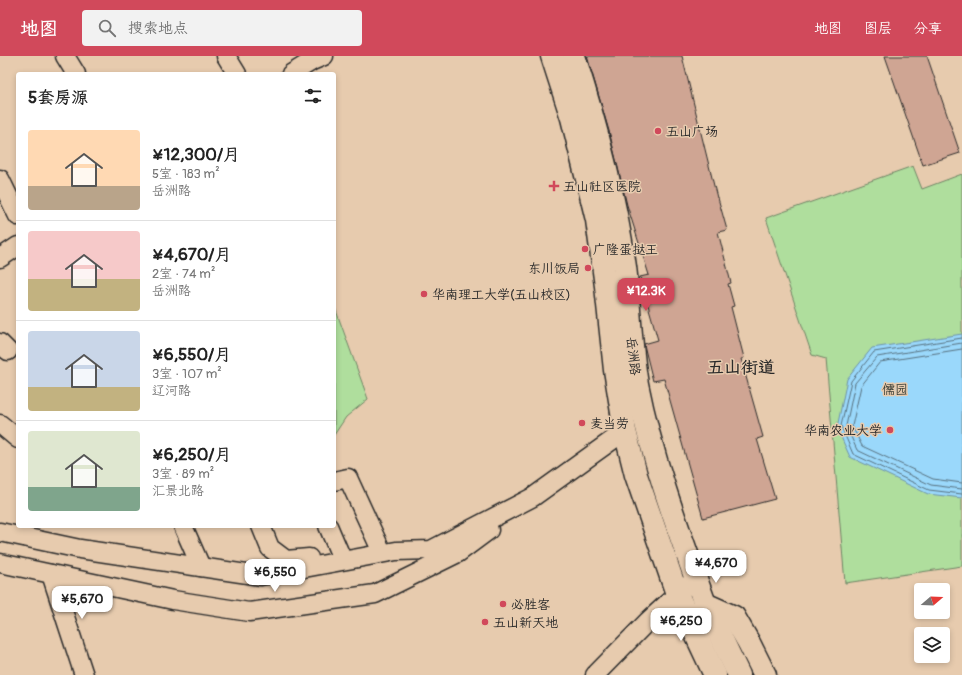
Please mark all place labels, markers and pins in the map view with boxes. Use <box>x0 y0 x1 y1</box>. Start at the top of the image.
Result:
place label: 五山广场 <box>666 124 718 140</box>
marker: 五山广场 <box>653 126 663 136</box>
place label: 五山社区医院 <box>563 179 641 195</box>
marker: 五山社区医院 <box>548 180 560 192</box>
place label: 广隆蛋挞王 <box>593 242 658 258</box>
marker: 广隆蛋挞王 <box>580 244 590 254</box>
place label: 东川饭局 <box>528 261 580 277</box>
marker: 东川饭局 <box>583 263 593 273</box>
pin: ¥12.3K <box>613 278 679 312</box>
place label: 华南理工大学(五山校区) <box>432 287 571 303</box>
marker: 华南理工大学(五山校区) <box>419 289 429 299</box>
place label: 麦当劳 <box>590 416 629 432</box>
marker: 麦当劳 <box>577 418 587 428</box>
place label: 华南农业大学 <box>804 423 882 439</box>
marker: 华南农业大学 <box>885 425 895 435</box>
pin: ¥4,670 <box>683 550 749 584</box>
pin: ¥6,550 <box>242 559 308 593</box>
pin: ¥5,670 <box>49 586 115 620</box>
place label: 必胜客 <box>511 597 550 613</box>
marker: 必胜客 <box>498 599 508 609</box>
pin: ¥6,250 <box>648 608 714 642</box>
place label: 五山新天地 <box>493 615 558 631</box>
marker: 五山新天地 <box>480 617 490 627</box>

